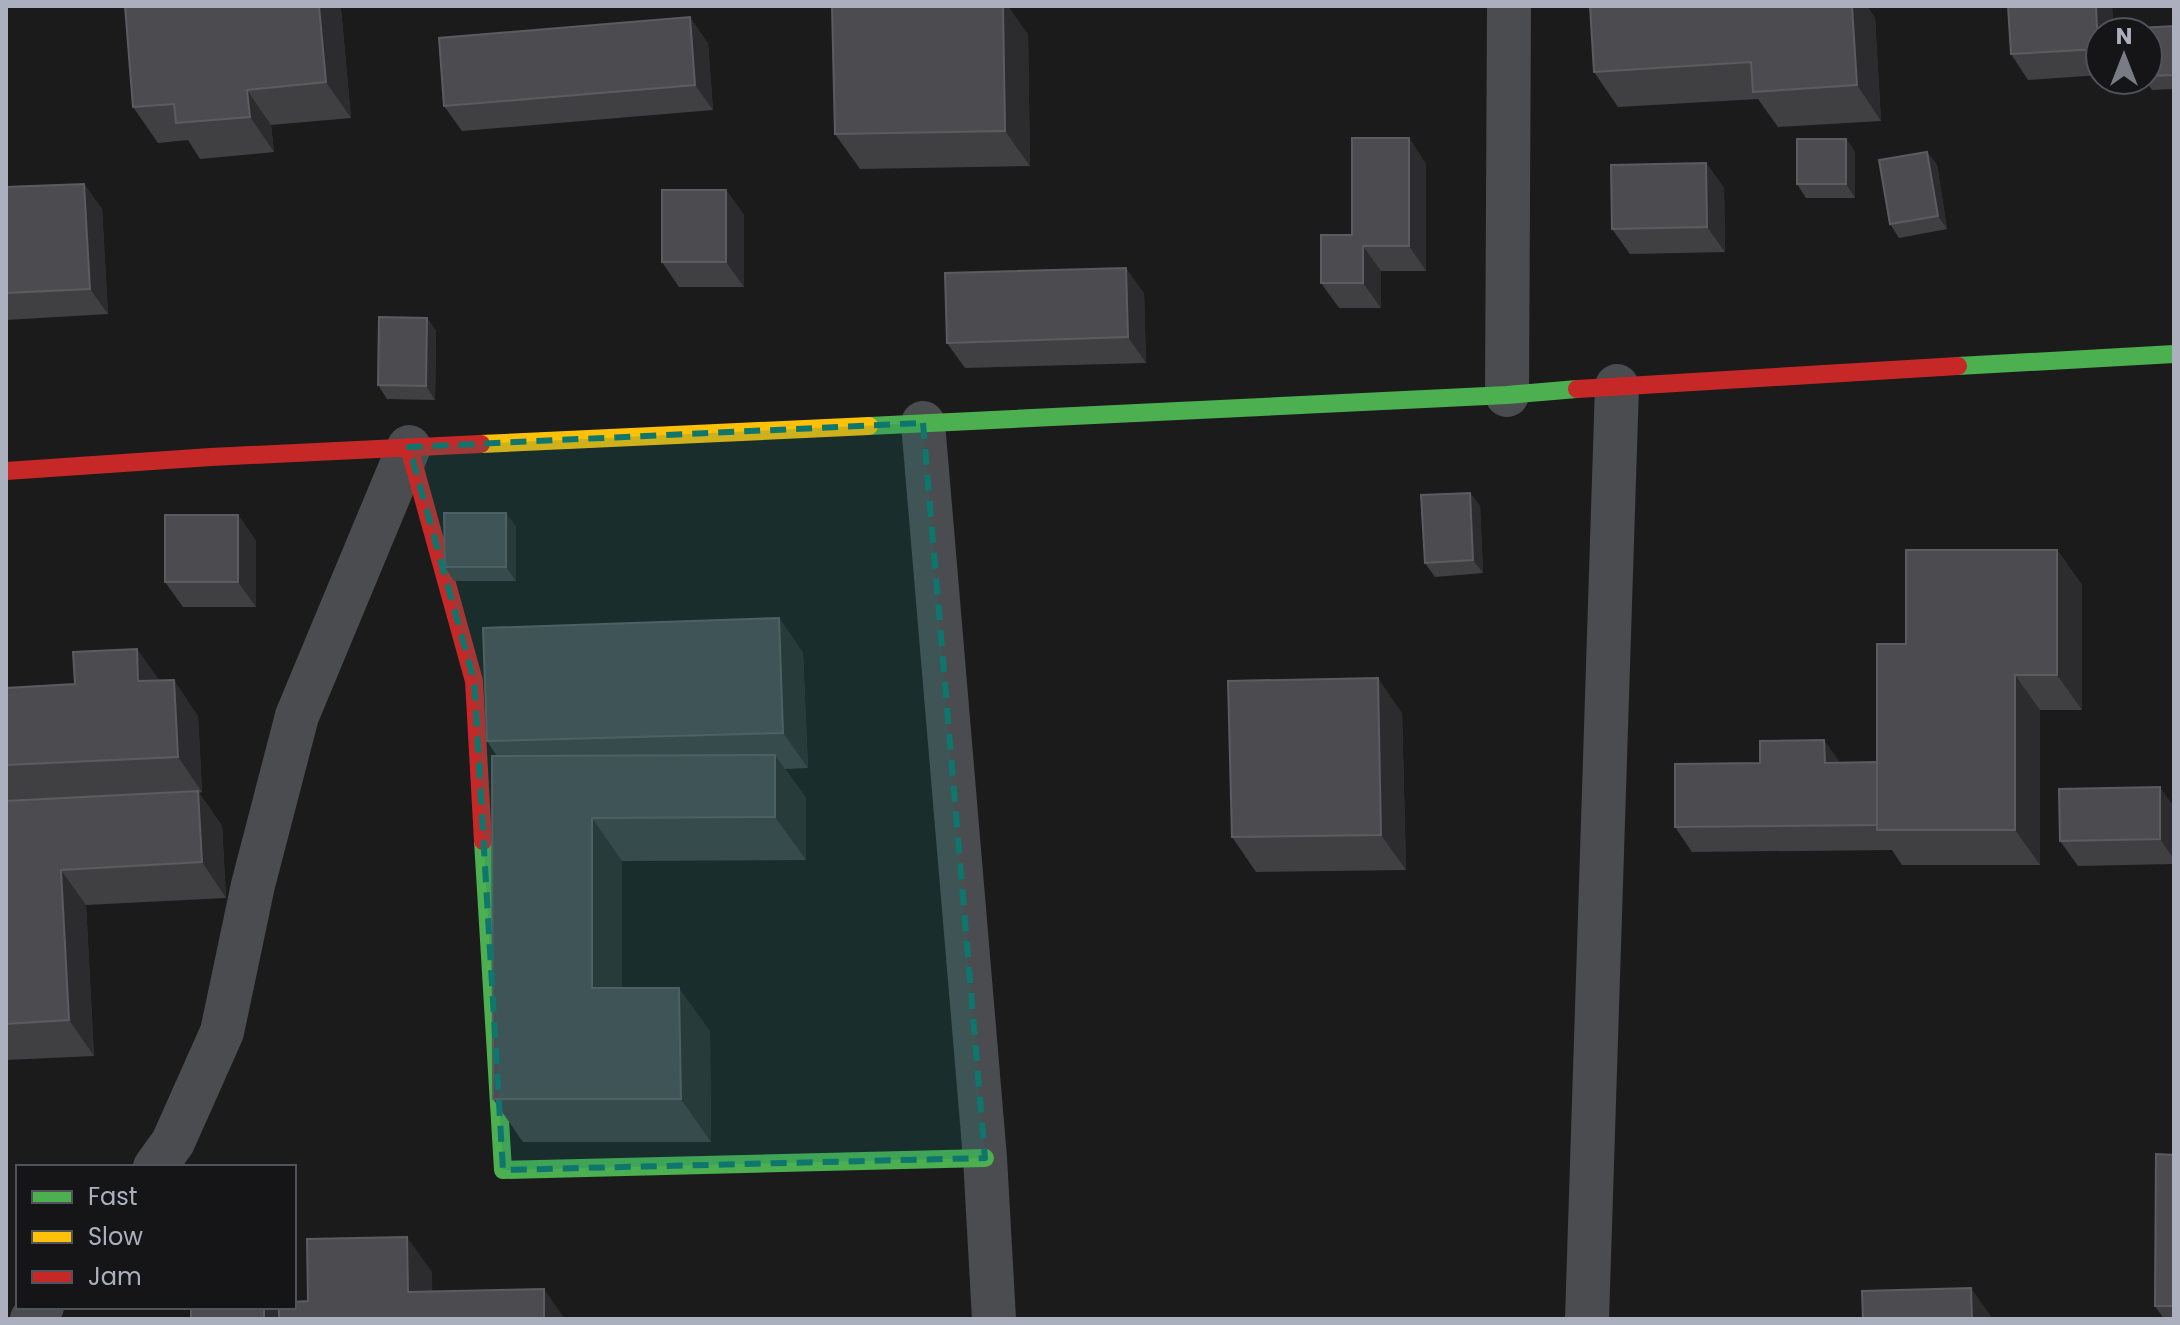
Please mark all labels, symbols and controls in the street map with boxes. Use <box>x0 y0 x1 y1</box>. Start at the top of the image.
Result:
north arrow <box>2084 16 2164 96</box>
text: N <box>2116 21 2132 52</box>
legend <box>16 1165 296 1309</box>
text: Fast <box>88 1180 138 1213</box>
text: Slow <box>88 1220 143 1253</box>
text: Jam <box>88 1260 142 1293</box>

